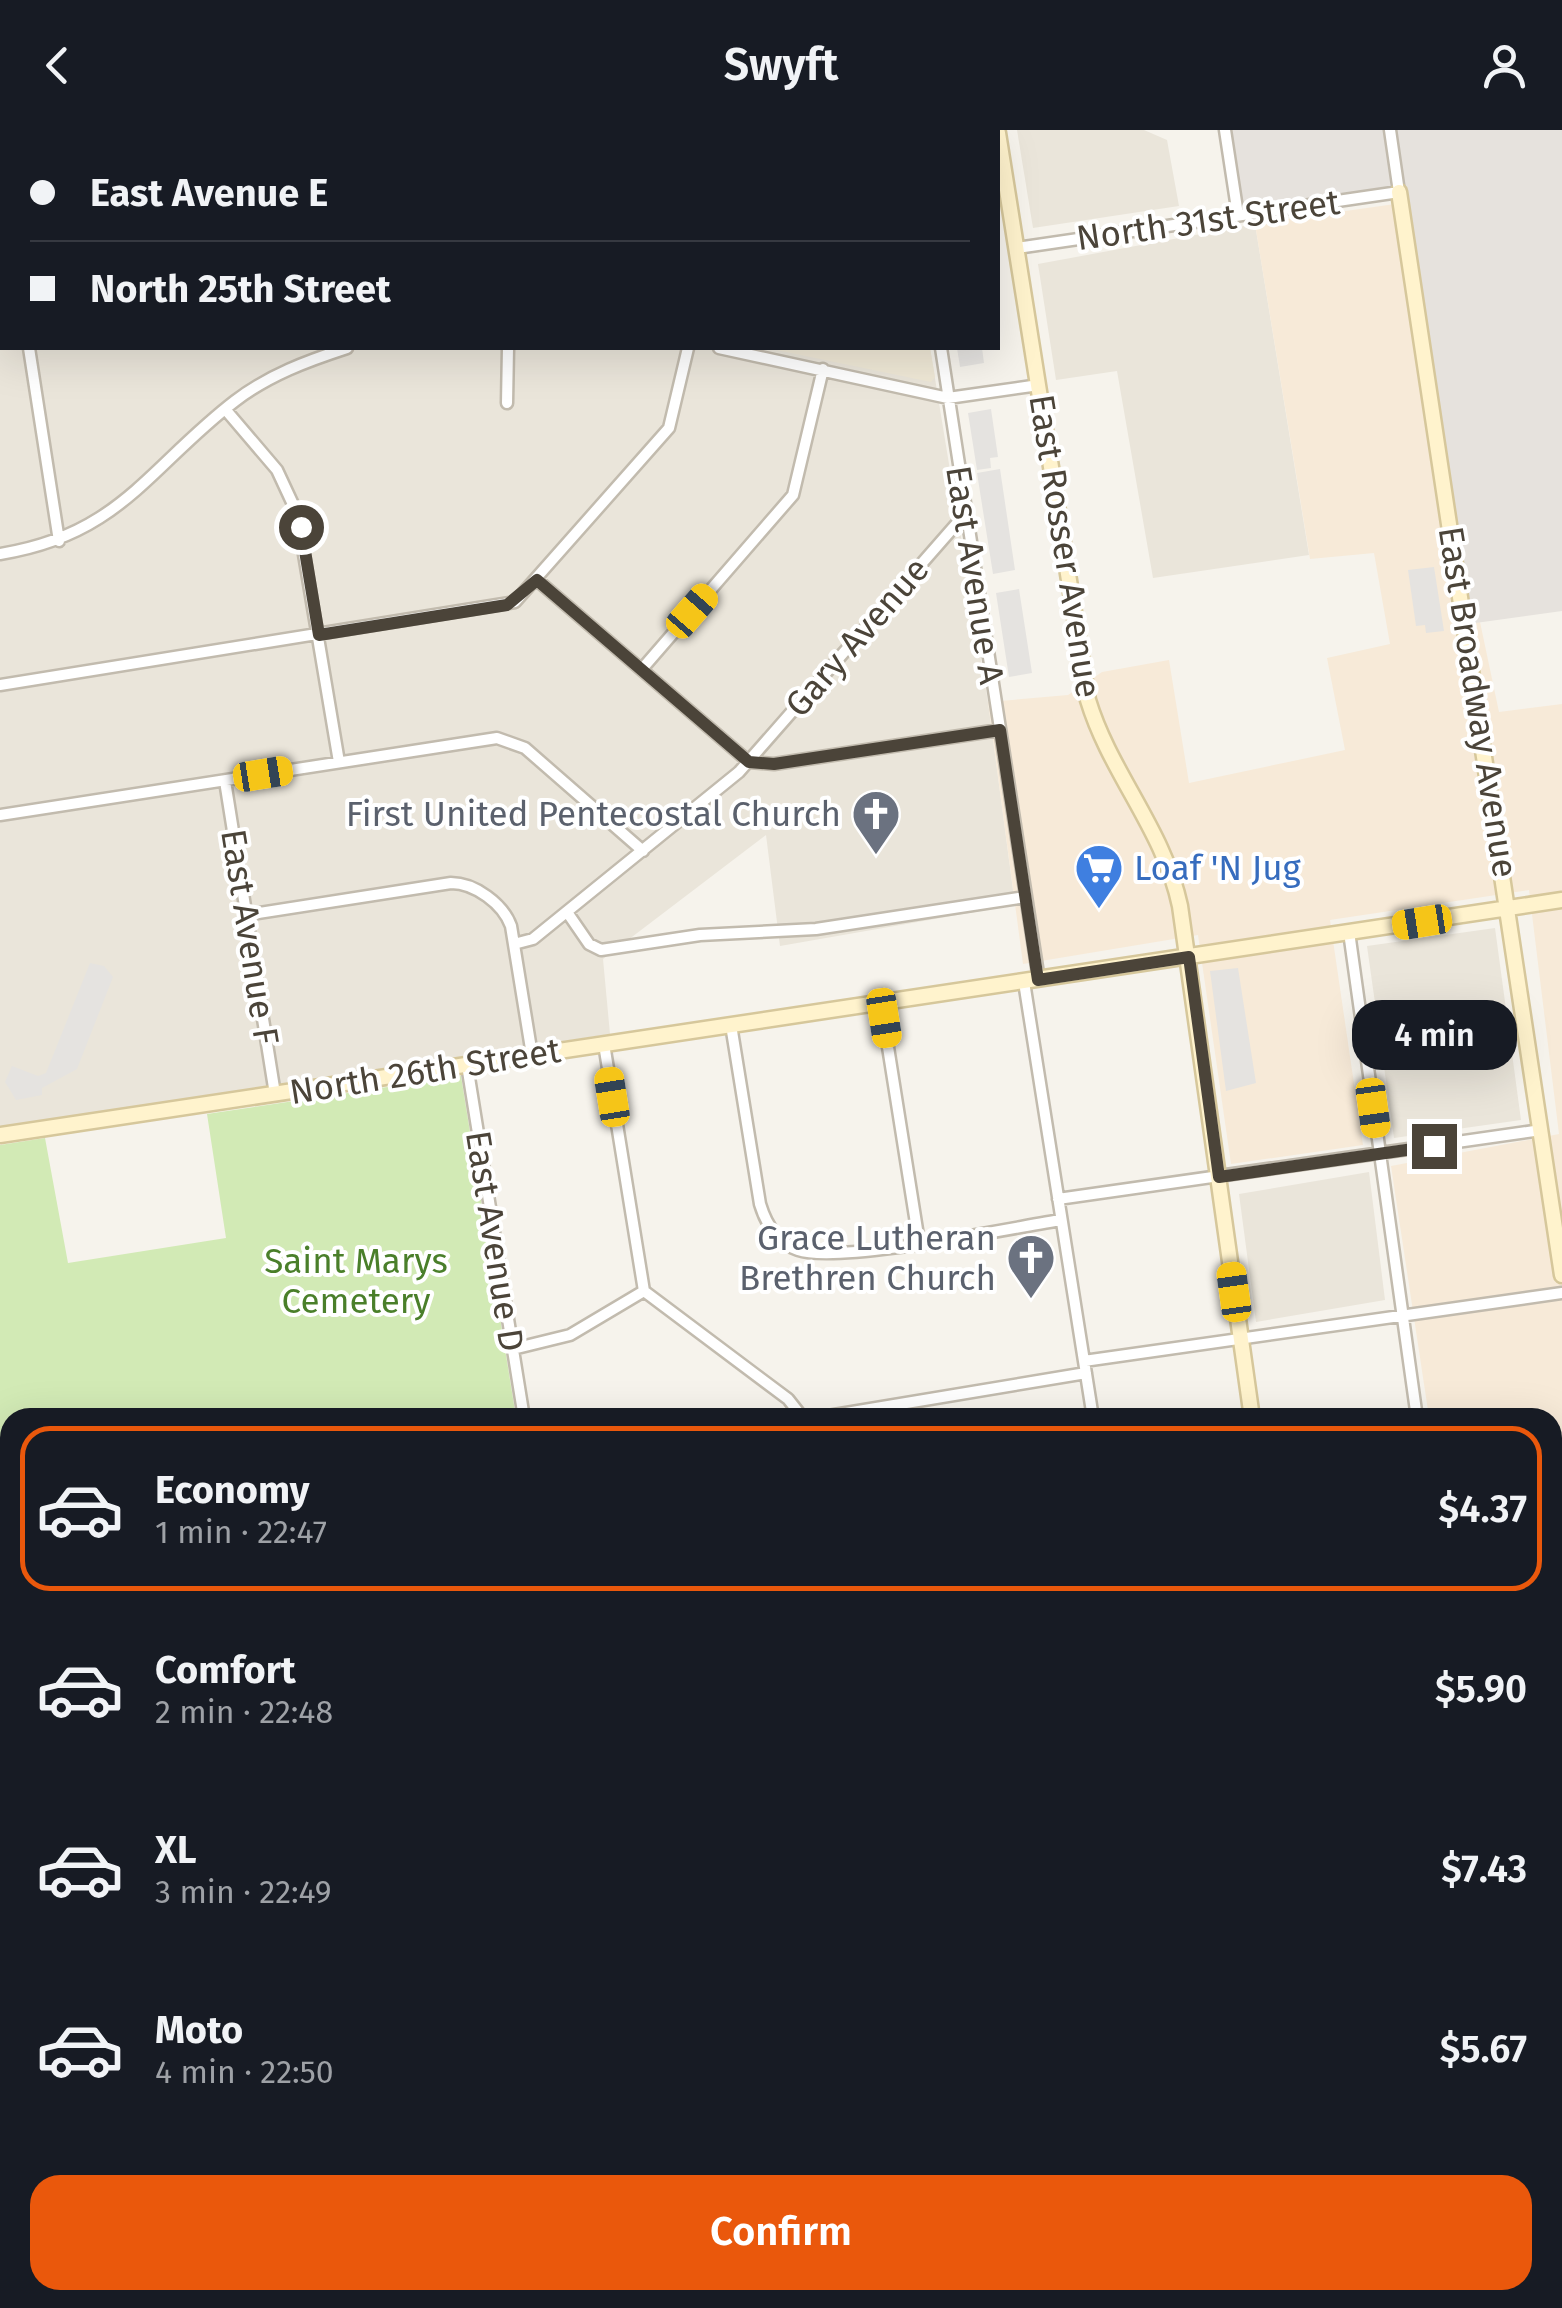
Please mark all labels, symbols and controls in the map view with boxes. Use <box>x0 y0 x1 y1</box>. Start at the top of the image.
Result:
icon: back <box>30 38 85 93</box>
text: Swyft <box>724 38 838 92</box>
icon: person <box>1477 38 1532 93</box>
text: East Avenue E <box>90 170 328 216</box>
street label: North 31st Street <box>1074 181 1343 259</box>
text: North 25th Street <box>90 266 391 312</box>
street label: East Rosser Avenue <box>1020 391 1110 701</box>
street label: East Avenue A <box>937 463 1013 687</box>
route start <box>279 505 324 550</box>
street label: East Broadway Avenue <box>1429 523 1527 881</box>
street label: Gary Avenue <box>776 549 938 725</box>
car <box>661 579 723 643</box>
car <box>231 754 295 794</box>
church icon: First United Pentecostal Church <box>850 788 902 856</box>
place label: First United Pentecostal Church <box>346 793 841 835</box>
street label: East Avenue F <box>212 826 288 1048</box>
supermarket icon: Loaf 'N Jug <box>1073 842 1125 910</box>
place label: Loaf 'N Jug <box>1134 847 1302 889</box>
car <box>1390 902 1454 942</box>
car <box>864 986 904 1050</box>
callout: 4 min <box>1352 1001 1516 1071</box>
text: 4 min <box>1394 1016 1475 1054</box>
street label: North 26th Street <box>287 1029 564 1113</box>
car <box>592 1065 632 1129</box>
car <box>1354 1076 1392 1140</box>
route end <box>1412 1124 1457 1169</box>
street label: East Avenue D <box>457 1127 533 1355</box>
place label: Grace Lutheran Brethren Church <box>739 1217 996 1299</box>
church icon: Grace Lutheran Brethren Church <box>1005 1232 1057 1300</box>
park label: Saint Marys Cemetery <box>264 1240 448 1322</box>
car <box>1215 1260 1253 1324</box>
icon: car <box>35 1464 125 1554</box>
text: Economy <box>155 1467 310 1513</box>
text: $4.37 <box>1439 1486 1527 1532</box>
text: 1 min · 22:47 <box>155 1513 327 1551</box>
icon: car <box>35 1644 125 1734</box>
text: Comfort <box>155 1647 296 1693</box>
text: $5.90 <box>1435 1666 1527 1712</box>
text: 2 min · 22:48 <box>155 1693 333 1731</box>
icon: car <box>35 1824 125 1914</box>
text: XL <box>155 1827 197 1873</box>
text: $7.43 <box>1441 1846 1527 1892</box>
text: 3 min · 22:49 <box>155 1873 332 1911</box>
icon: car <box>35 2004 125 2094</box>
text: Moto <box>155 2007 243 2053</box>
text: $5.67 <box>1440 2026 1527 2072</box>
text: 4 min · 22:50 <box>155 2053 334 2091</box>
button: Confirm <box>30 2175 1532 2290</box>

